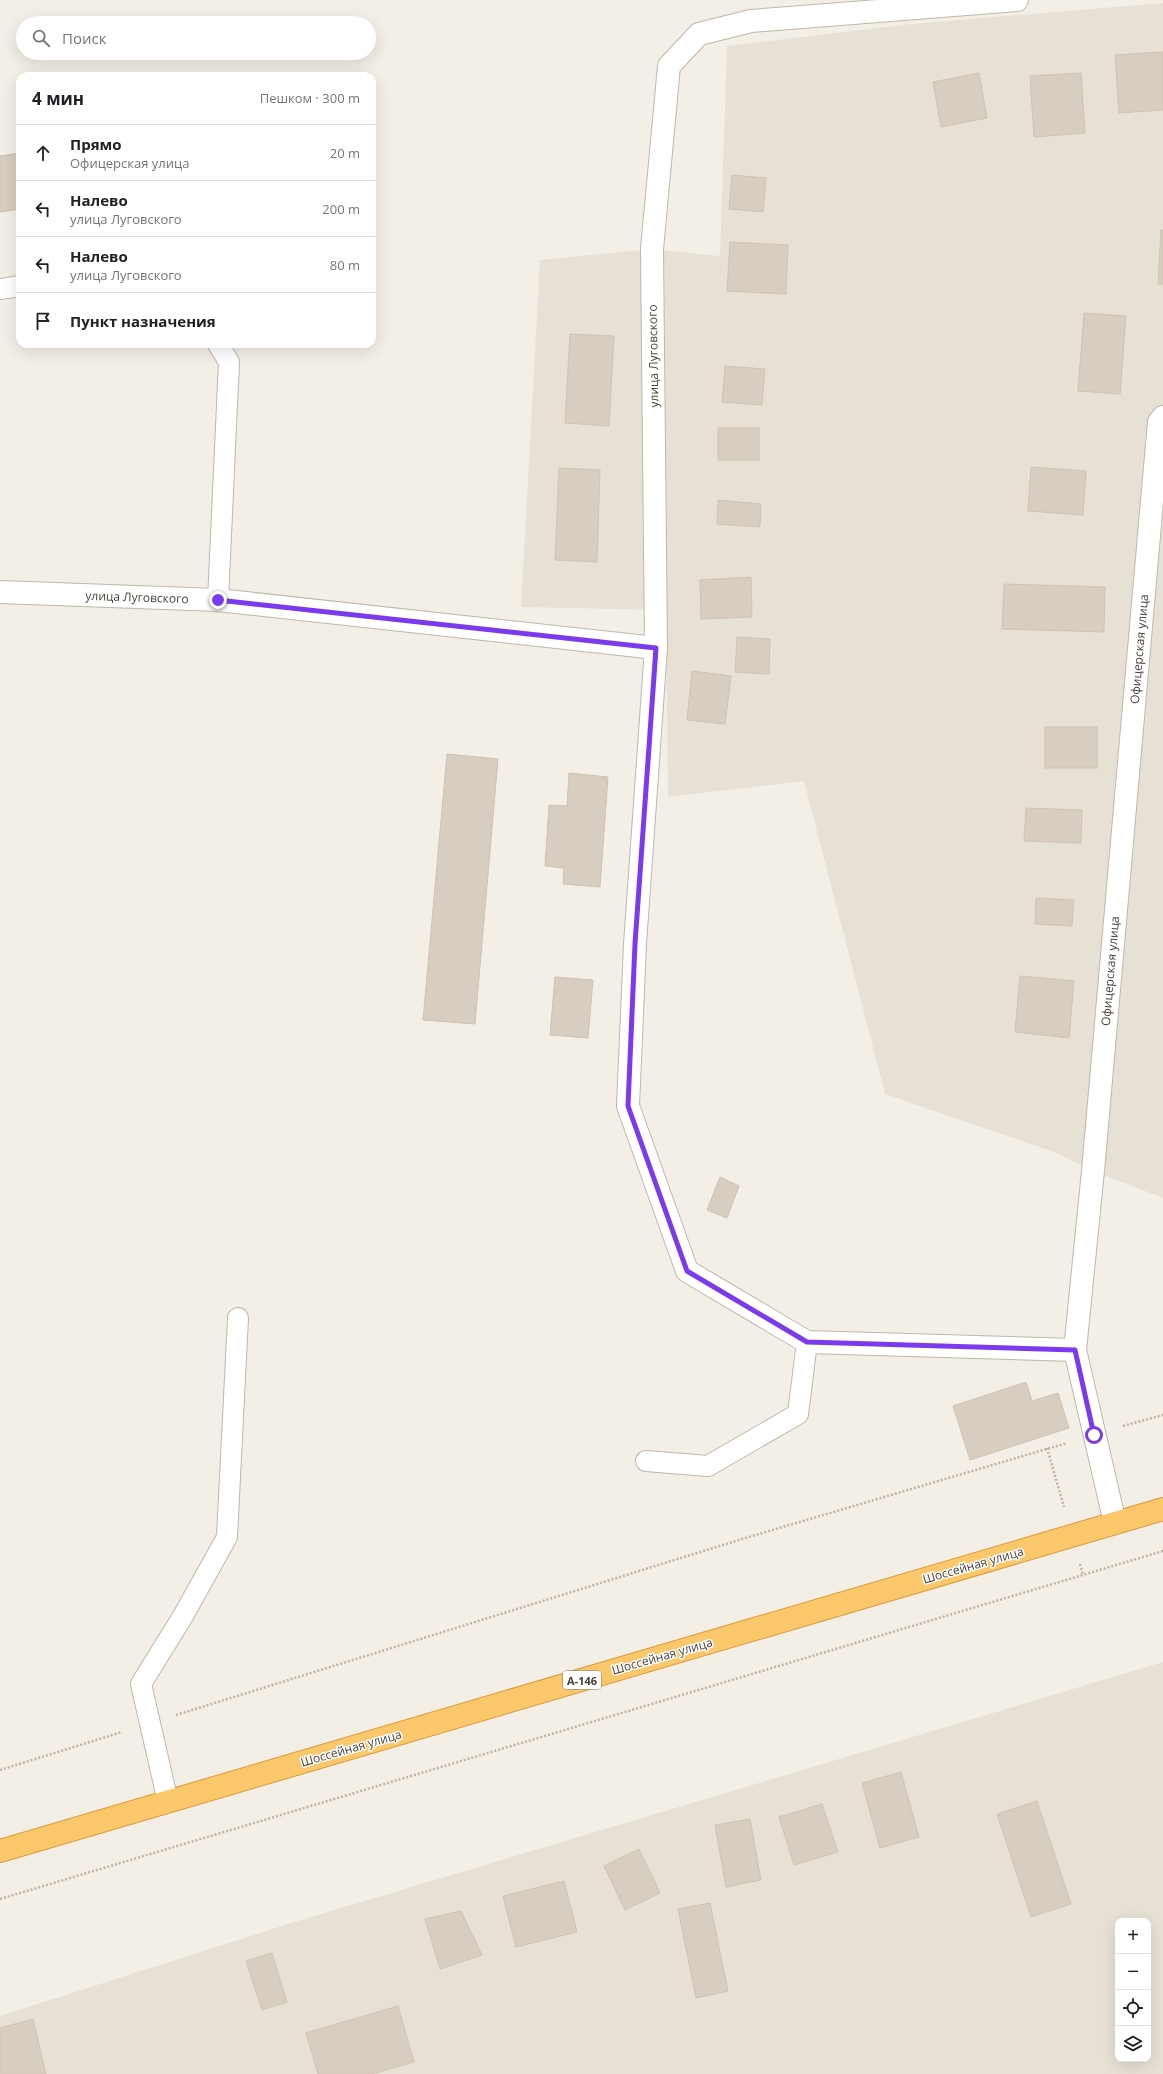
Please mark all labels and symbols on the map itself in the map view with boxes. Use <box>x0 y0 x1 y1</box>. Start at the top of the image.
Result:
street label: улица Луговского <box>644 304 662 408</box>
street label: улица Луговского <box>85 587 189 607</box>
route end <box>209 591 227 609</box>
street label: Офицерская улица <box>1126 593 1152 705</box>
street label: Офицерская улица <box>1097 915 1123 1027</box>
route start <box>1085 1426 1103 1444</box>
street label: Шоссейная улица <box>921 1542 1025 1588</box>
street label: Шоссейная улица <box>610 1633 714 1679</box>
road number: А-146 <box>563 1671 601 1689</box>
street label: Шоссейная улица <box>299 1725 403 1771</box>

